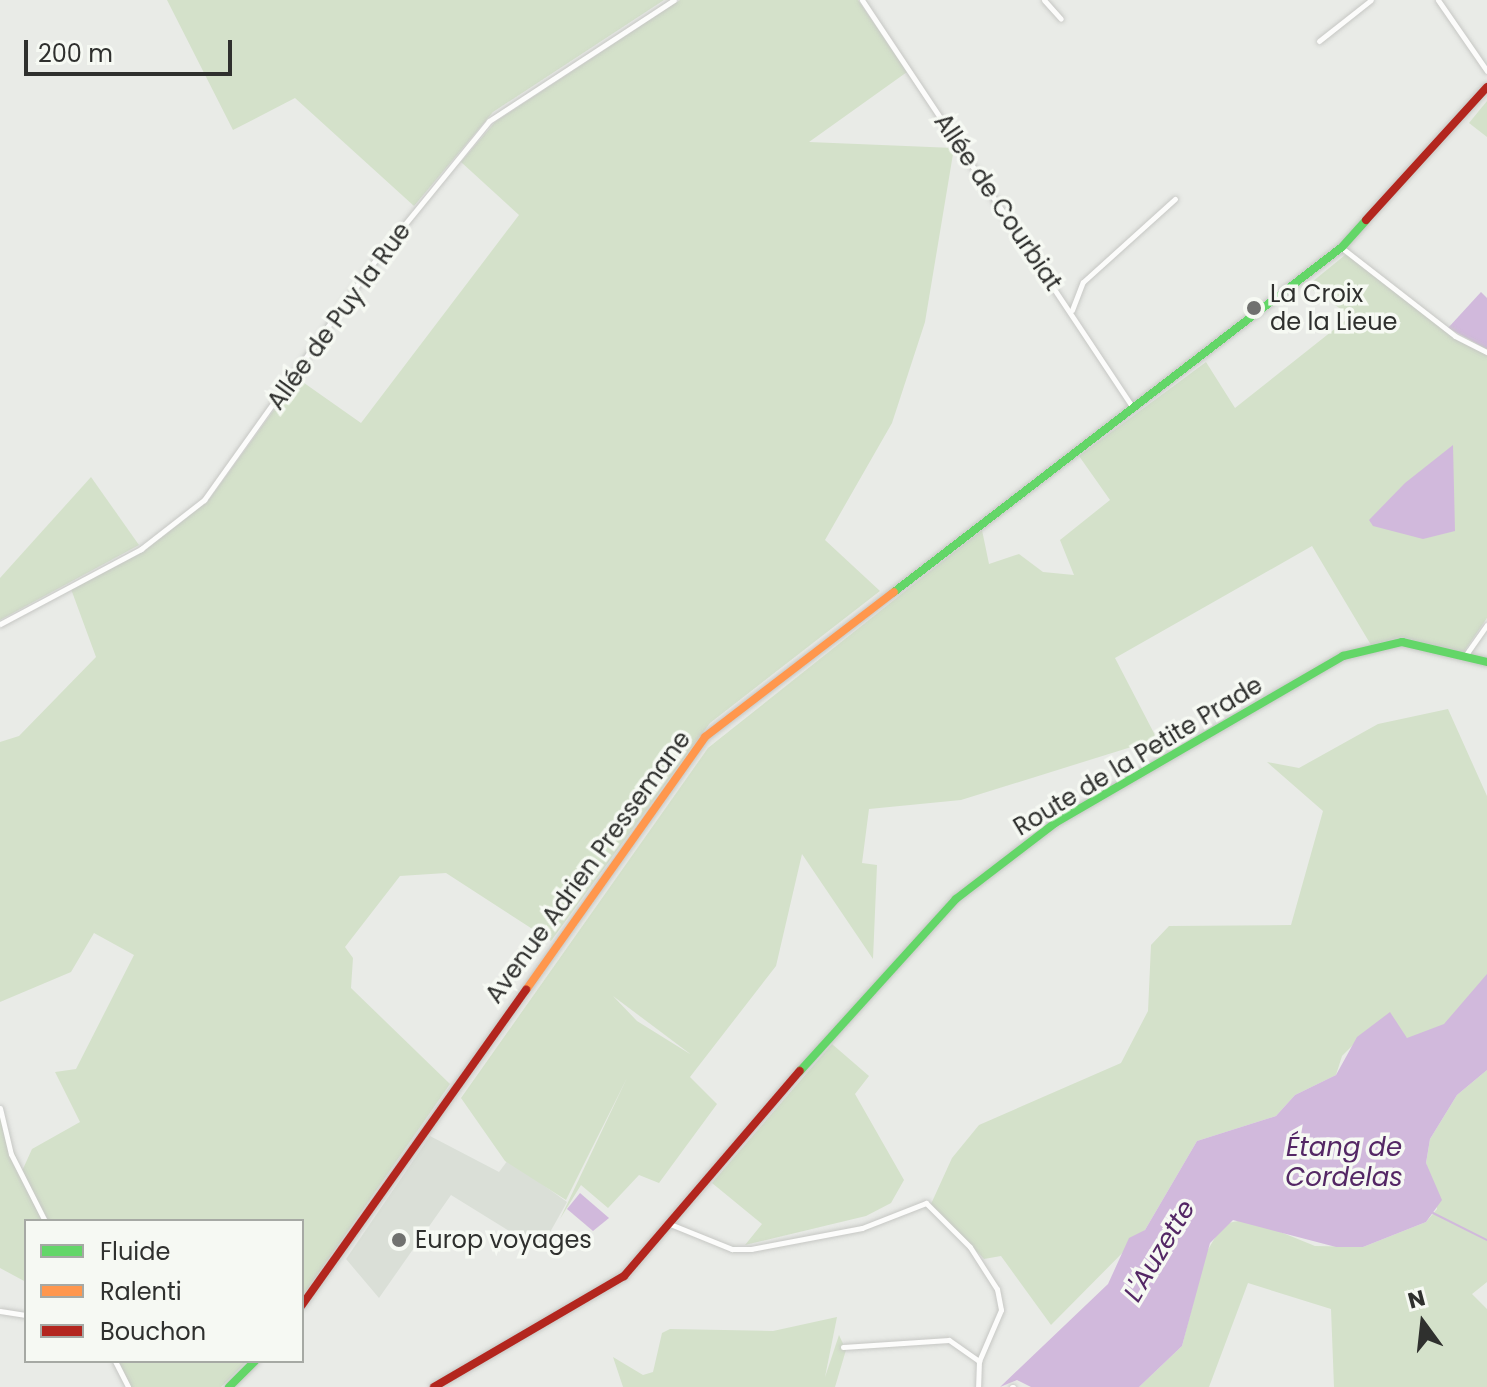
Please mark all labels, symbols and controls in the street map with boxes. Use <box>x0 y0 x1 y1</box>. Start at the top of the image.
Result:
scale bar <box>28 24 236 74</box>
text: 200 m <box>38 37 113 70</box>
street label: Allée de Courbiat <box>928 108 1068 296</box>
street label: Allée de Puy la Rue <box>261 217 417 415</box>
place label: La Croix de la Lieue <box>1270 280 1397 336</box>
marker: La Croix de la Lieue <box>1245 299 1263 317</box>
street label: Route de la Petite Prade <box>1008 670 1268 842</box>
street label: Avenue Adrien Pressemane <box>480 725 696 1009</box>
water label: Étang de Cordelas <box>1285 1132 1403 1194</box>
water label: L'Auzette <box>1118 1195 1202 1307</box>
legend <box>24 1219 304 1363</box>
place label: Europ voyages <box>415 1226 592 1254</box>
marker: Europ voyages <box>390 1231 408 1249</box>
text: Fluide <box>100 1235 170 1268</box>
text: Ralenti <box>100 1275 182 1308</box>
text: N <box>1405 1282 1429 1316</box>
north arrow <box>1383 1283 1463 1363</box>
text: Bouchon <box>100 1315 206 1348</box>

